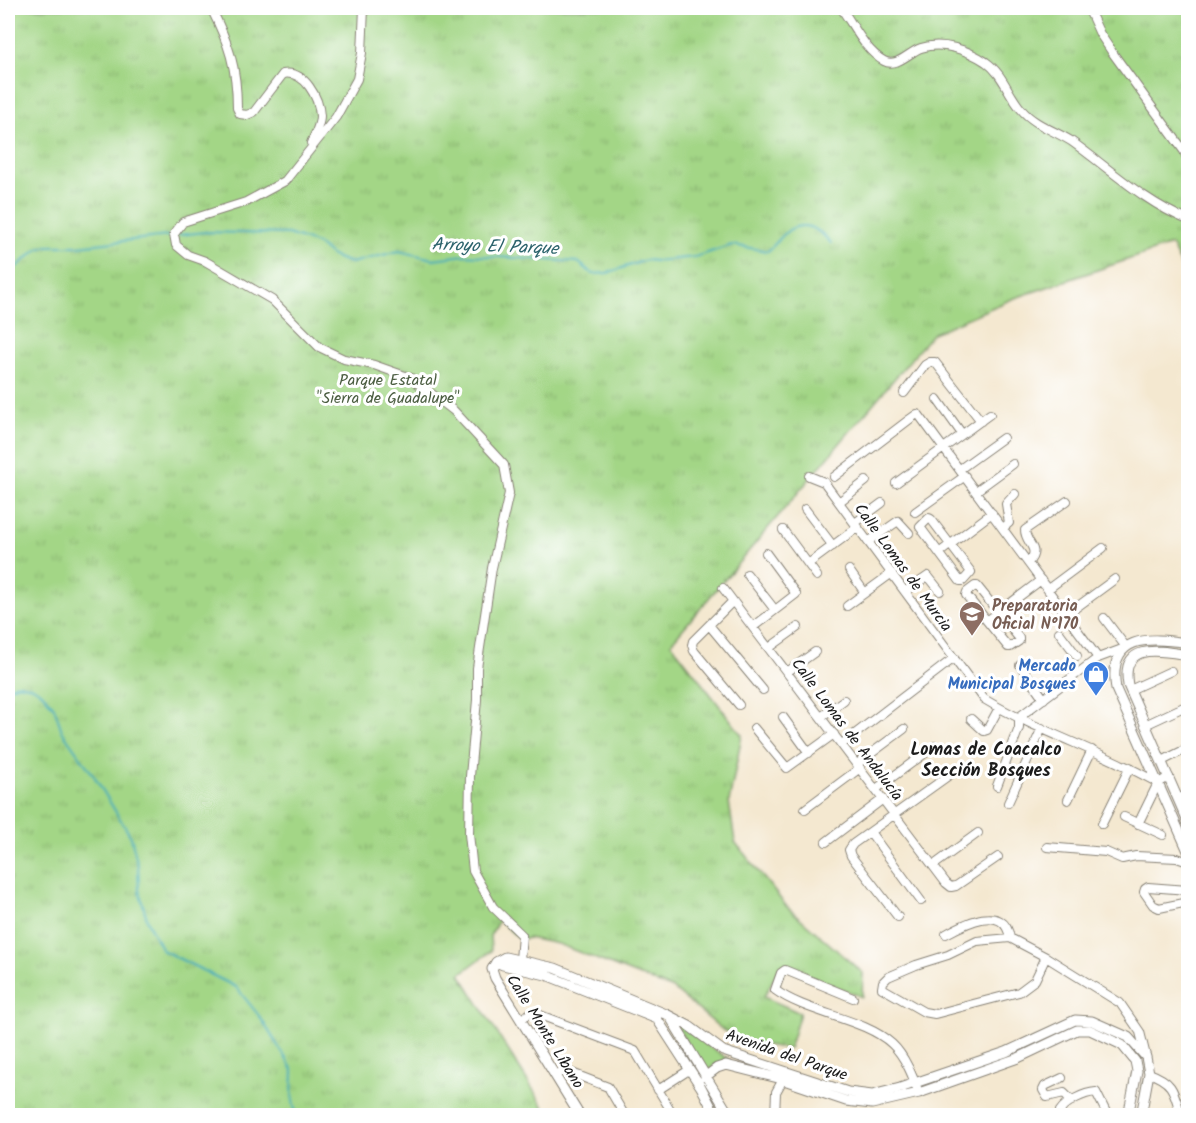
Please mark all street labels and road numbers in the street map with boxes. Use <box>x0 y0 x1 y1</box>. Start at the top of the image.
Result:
street label: Calle Lomas de Murcia <box>848 498 958 637</box>
street label: Calle Lomas de Andalucía <box>785 653 909 807</box>
street label: Calle Monte Líbano <box>499 970 590 1094</box>
street label: Avenida del Parque <box>722 1023 851 1088</box>

